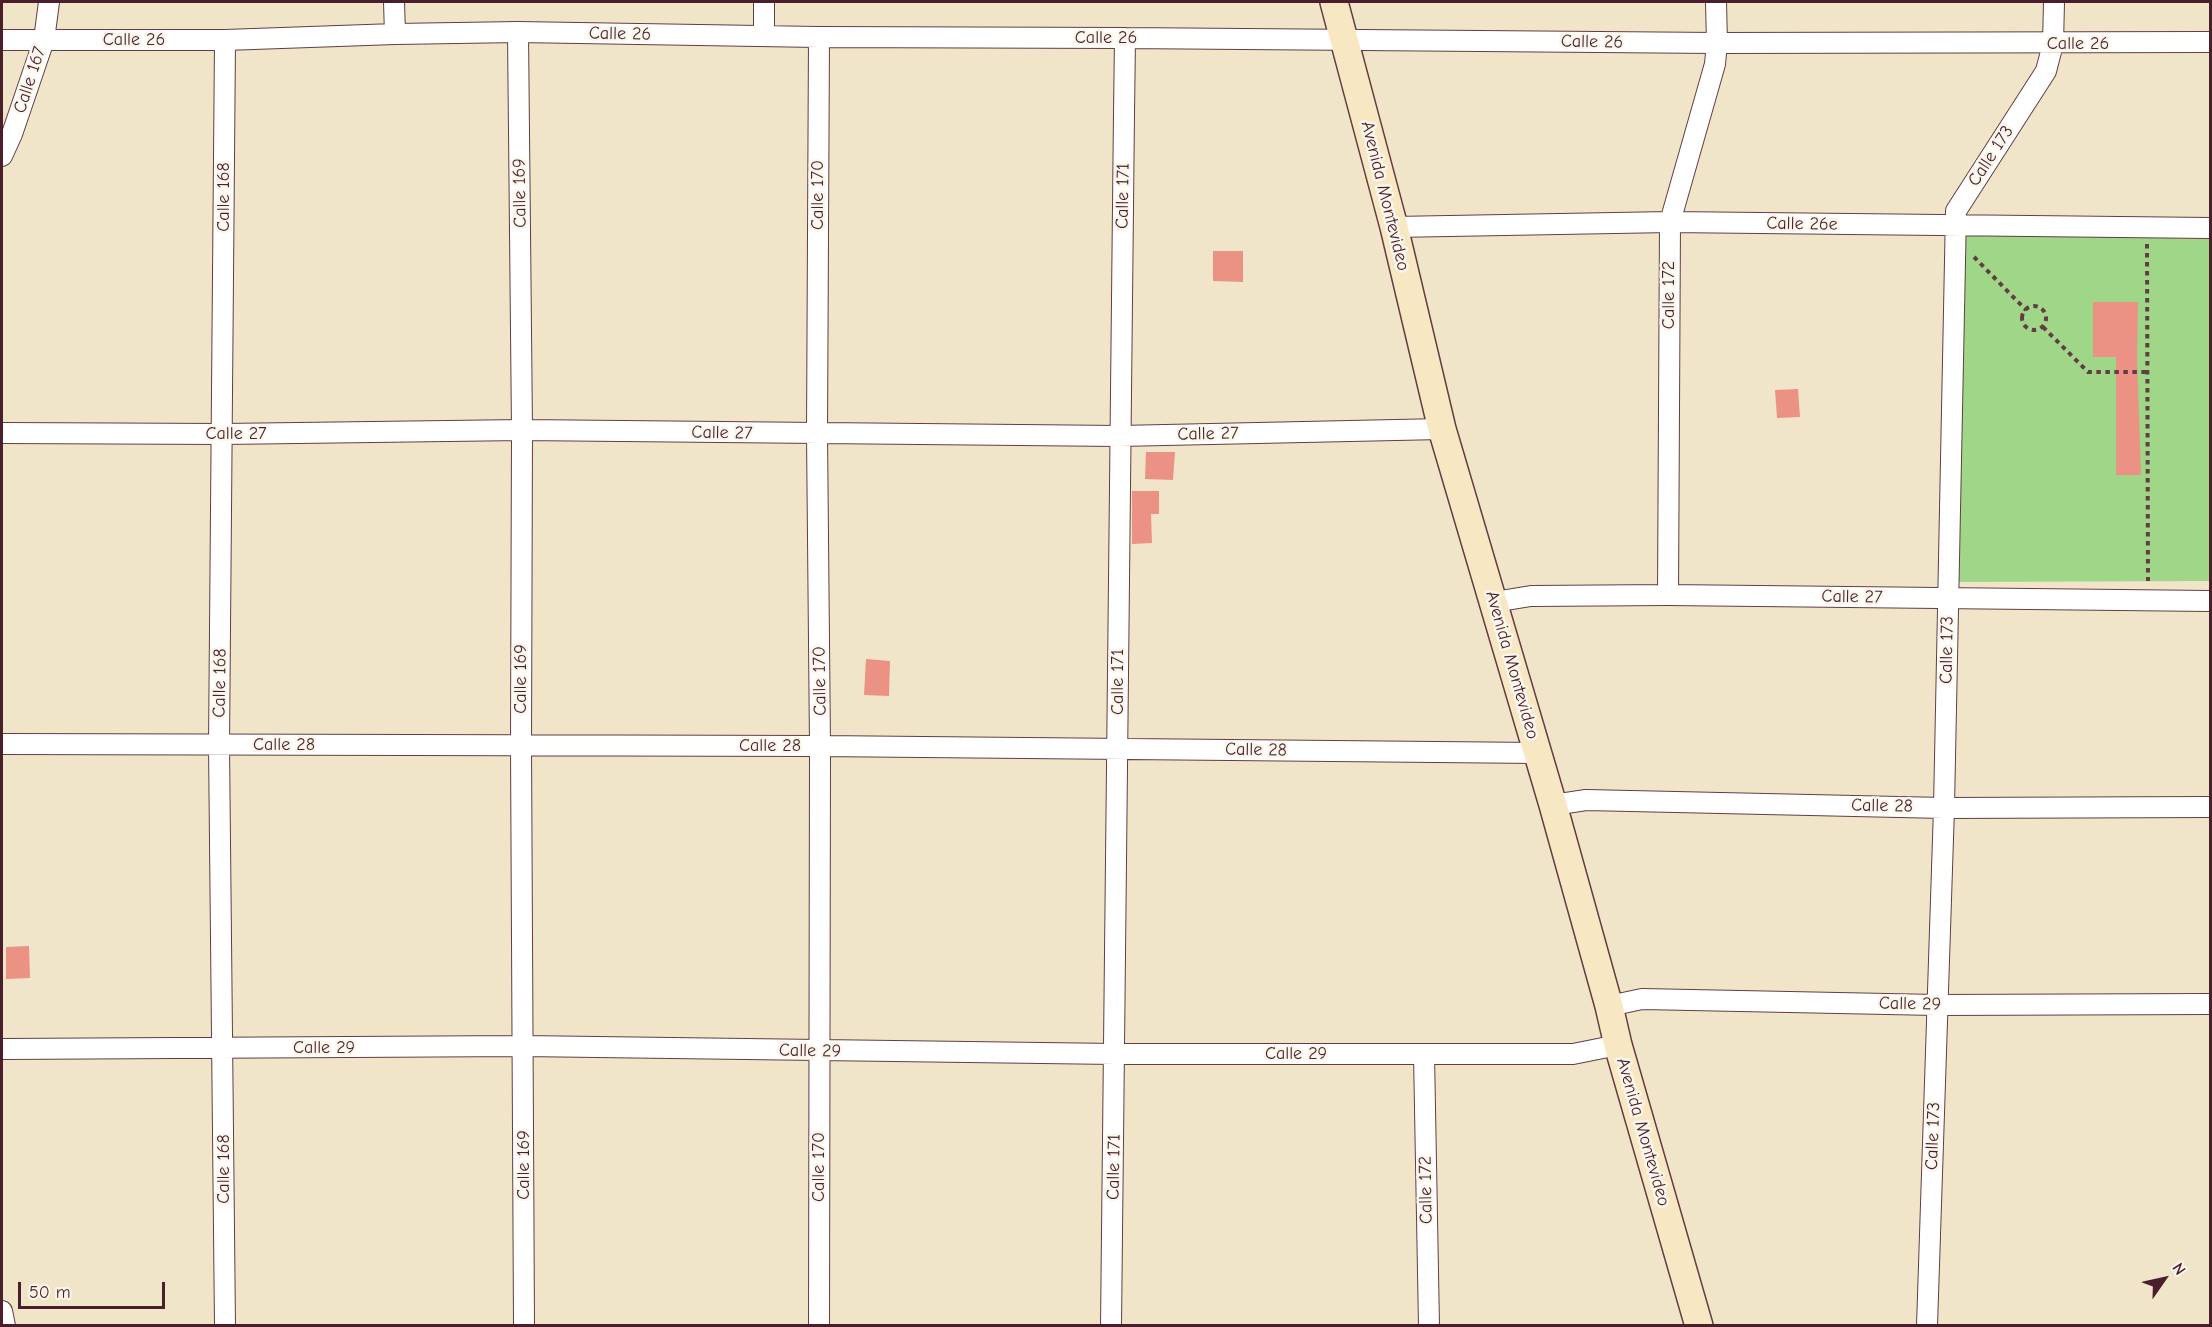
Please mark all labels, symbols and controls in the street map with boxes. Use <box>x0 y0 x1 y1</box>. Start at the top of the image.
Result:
street label: Calle 26 <box>589 23 651 45</box>
street label: Calle 26 <box>1075 27 1137 49</box>
street label: Calle 26 <box>103 29 165 51</box>
street label: Calle 26 <box>1561 31 1623 53</box>
street label: Calle 26 <box>2047 33 2109 55</box>
street label: Calle 167 <box>9 44 51 116</box>
street label: Avenida Montevideo <box>1356 119 1414 273</box>
street label: Calle 173 <box>1963 122 2019 190</box>
street label: Calle 169 <box>509 158 531 228</box>
street label: Calle 170 <box>807 160 829 230</box>
street label: Calle 168 <box>213 162 235 232</box>
street label: Calle 171 <box>1112 163 1134 229</box>
street label: Calle 26e <box>1766 213 1838 235</box>
street label: Calle 172 <box>1658 261 1680 329</box>
street label: Calle 27 <box>691 422 753 444</box>
street label: Calle 27 <box>205 423 267 445</box>
street label: Calle 27 <box>1177 423 1239 445</box>
street label: Calle 27 <box>1821 586 1883 608</box>
street label: Avenida Montevideo <box>1480 588 1544 742</box>
street label: Calle 173 <box>1936 616 1958 684</box>
street label: Calle 169 <box>510 644 532 714</box>
street label: Calle 170 <box>809 646 831 716</box>
street label: Calle 168 <box>209 648 231 718</box>
street label: Calle 171 <box>1107 649 1129 715</box>
street label: Calle 28 <box>253 734 315 756</box>
street label: Calle 28 <box>739 735 801 757</box>
street label: Calle 28 <box>1225 739 1287 761</box>
street label: Calle 28 <box>1851 795 1913 817</box>
street label: Calle 29 <box>1879 993 1941 1015</box>
street label: Calle 29 <box>293 1037 355 1059</box>
street label: Calle 29 <box>779 1040 841 1062</box>
street label: Calle 29 <box>1265 1043 1327 1065</box>
street label: Avenida Montevideo <box>1611 1055 1675 1209</box>
street label: Calle 173 <box>1921 1102 1945 1170</box>
street label: Calle 169 <box>513 1130 535 1200</box>
street label: Calle 170 <box>808 1132 830 1202</box>
street label: Calle 168 <box>213 1134 235 1204</box>
street label: Calle 171 <box>1103 1134 1125 1200</box>
street label: Calle 172 <box>1415 1156 1437 1224</box>
north arrow <box>2134 1249 2194 1309</box>
text: N <box>2169 1260 2189 1278</box>
scale bar <box>21 1270 168 1308</box>
text: 50 m <box>29 1282 71 1303</box>

